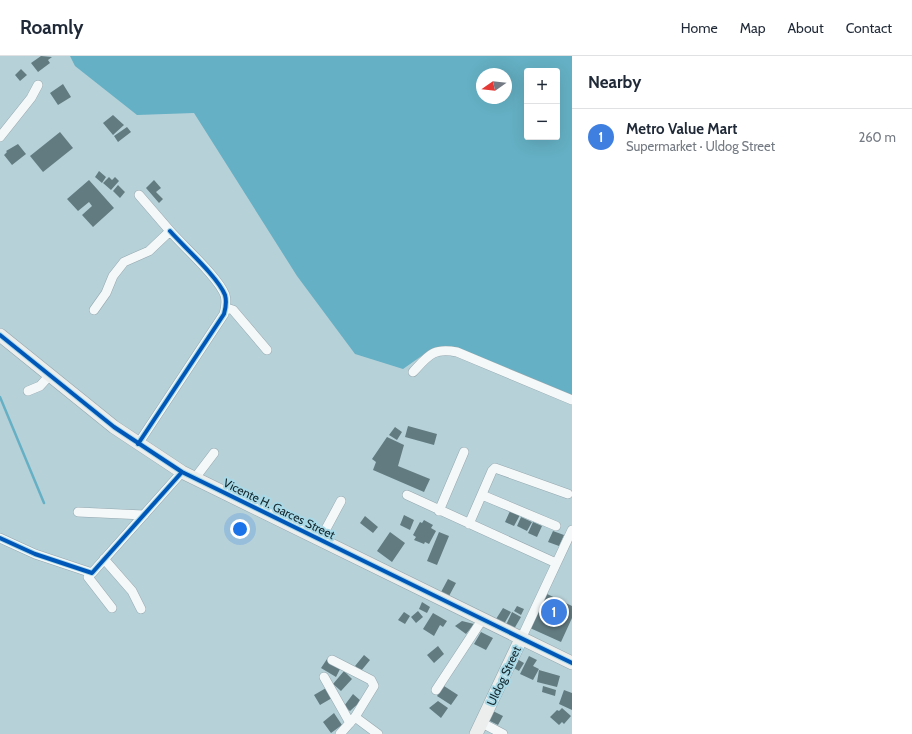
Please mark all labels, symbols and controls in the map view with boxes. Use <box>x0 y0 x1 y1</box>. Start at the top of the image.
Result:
text: Roamly <box>20 16 83 39</box>
text: Home <box>681 19 718 37</box>
text: Map <box>740 19 765 37</box>
text: About <box>787 19 824 37</box>
text: Contact <box>846 19 892 37</box>
north arrow <box>476 68 512 104</box>
map controls <box>524 68 560 140</box>
button: + <box>524 68 560 104</box>
text: Nearby <box>588 72 641 92</box>
button: − <box>524 104 560 140</box>
text: Metro Value Mart <box>626 120 737 138</box>
text: 1 <box>599 129 603 145</box>
text: 260 m <box>858 129 896 145</box>
text: Supermarket · Uldog Street <box>626 138 775 154</box>
street label: Vicente H. Garces Street <box>221 475 338 542</box>
your location <box>230 519 250 539</box>
pin: 1 <box>541 597 567 627</box>
street label: Uldog Street <box>483 644 524 708</box>

